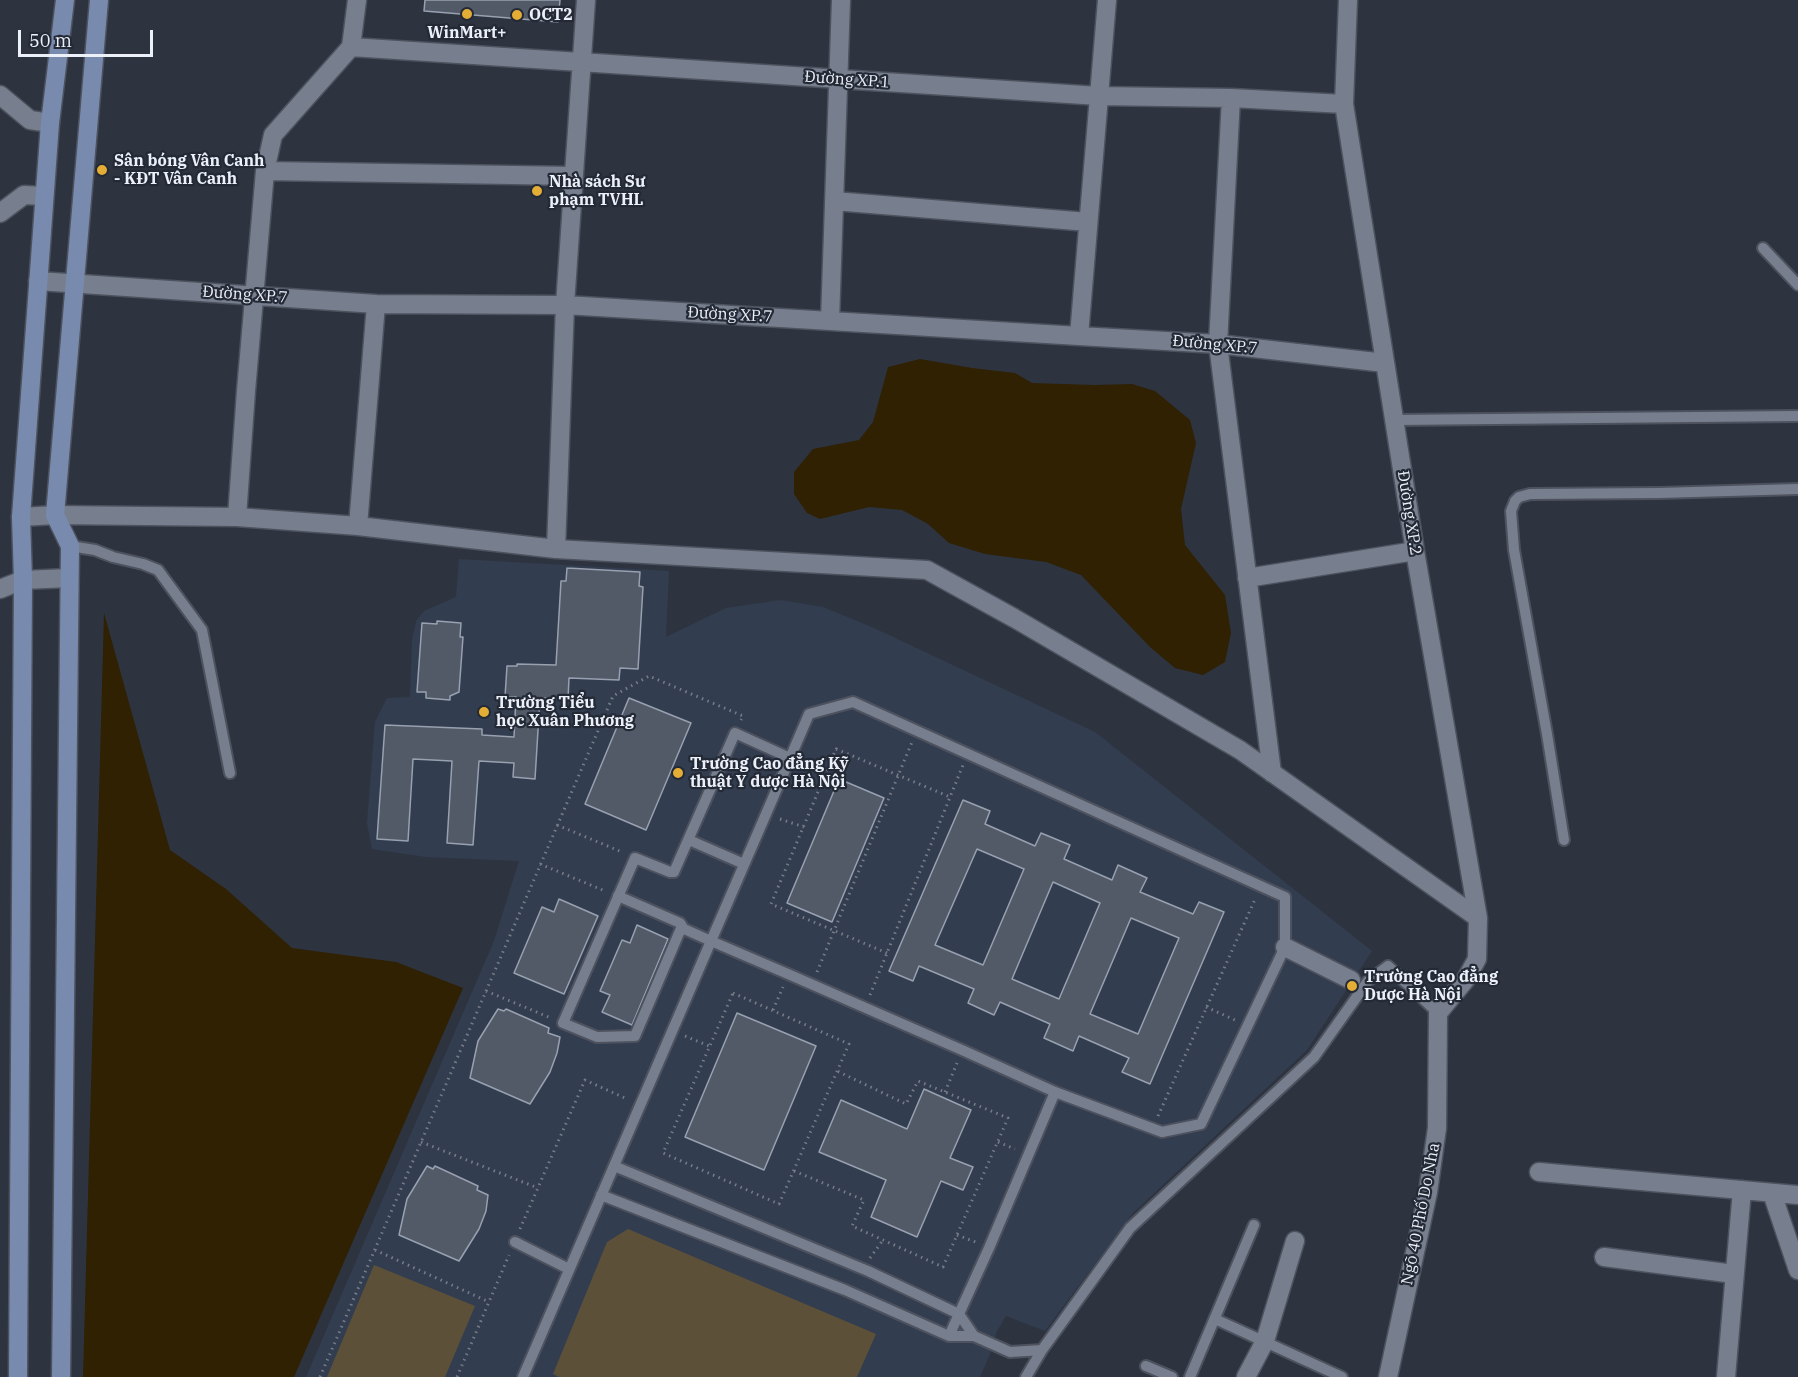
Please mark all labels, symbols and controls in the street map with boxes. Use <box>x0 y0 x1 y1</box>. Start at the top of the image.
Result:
place label: OCT2 <box>529 5 573 25</box>
marker: WinMart+ <box>460 7 474 21</box>
marker: OCT2 <box>510 8 524 22</box>
scale bar <box>21 18 156 56</box>
place label: WinMart+ <box>427 23 507 43</box>
text: 50 m <box>29 29 72 52</box>
street label: Đường XP.1 <box>804 67 890 93</box>
place label: Sân bóng Vân Canh - KĐT Vân Canh <box>114 151 264 189</box>
marker: Sân bóng Vân Canh - KĐT Vân Canh <box>95 163 109 177</box>
place label: Nhà sách Sư phạm TVHL <box>549 172 645 210</box>
marker: Nhà sách Sư phạm TVHL <box>530 184 544 198</box>
street label: Đường XP.7 <box>202 282 288 308</box>
street label: Đường XP.7 <box>687 303 773 327</box>
street label: Đường XP.7 <box>1172 332 1258 358</box>
street label: Đường XP.2 <box>1393 469 1425 557</box>
place label: Trường Tiểu học Xuân Phương <box>496 693 634 731</box>
marker: Trường Tiểu học Xuân Phương <box>477 705 491 719</box>
place label: Trường Cao đẳng Kỹ thuật Y dược Hà Nội <box>690 754 849 792</box>
marker: Trường Cao đẳng Kỹ thuật Y dược Hà Nội <box>671 766 685 780</box>
place label: Trường Cao đẳng Dược Hà Nội <box>1364 967 1498 1005</box>
marker: Trường Cao đẳng Dược Hà Nội <box>1345 979 1359 993</box>
street label: Ngõ 40 Phố Do Nha <box>1398 1141 1444 1287</box>

